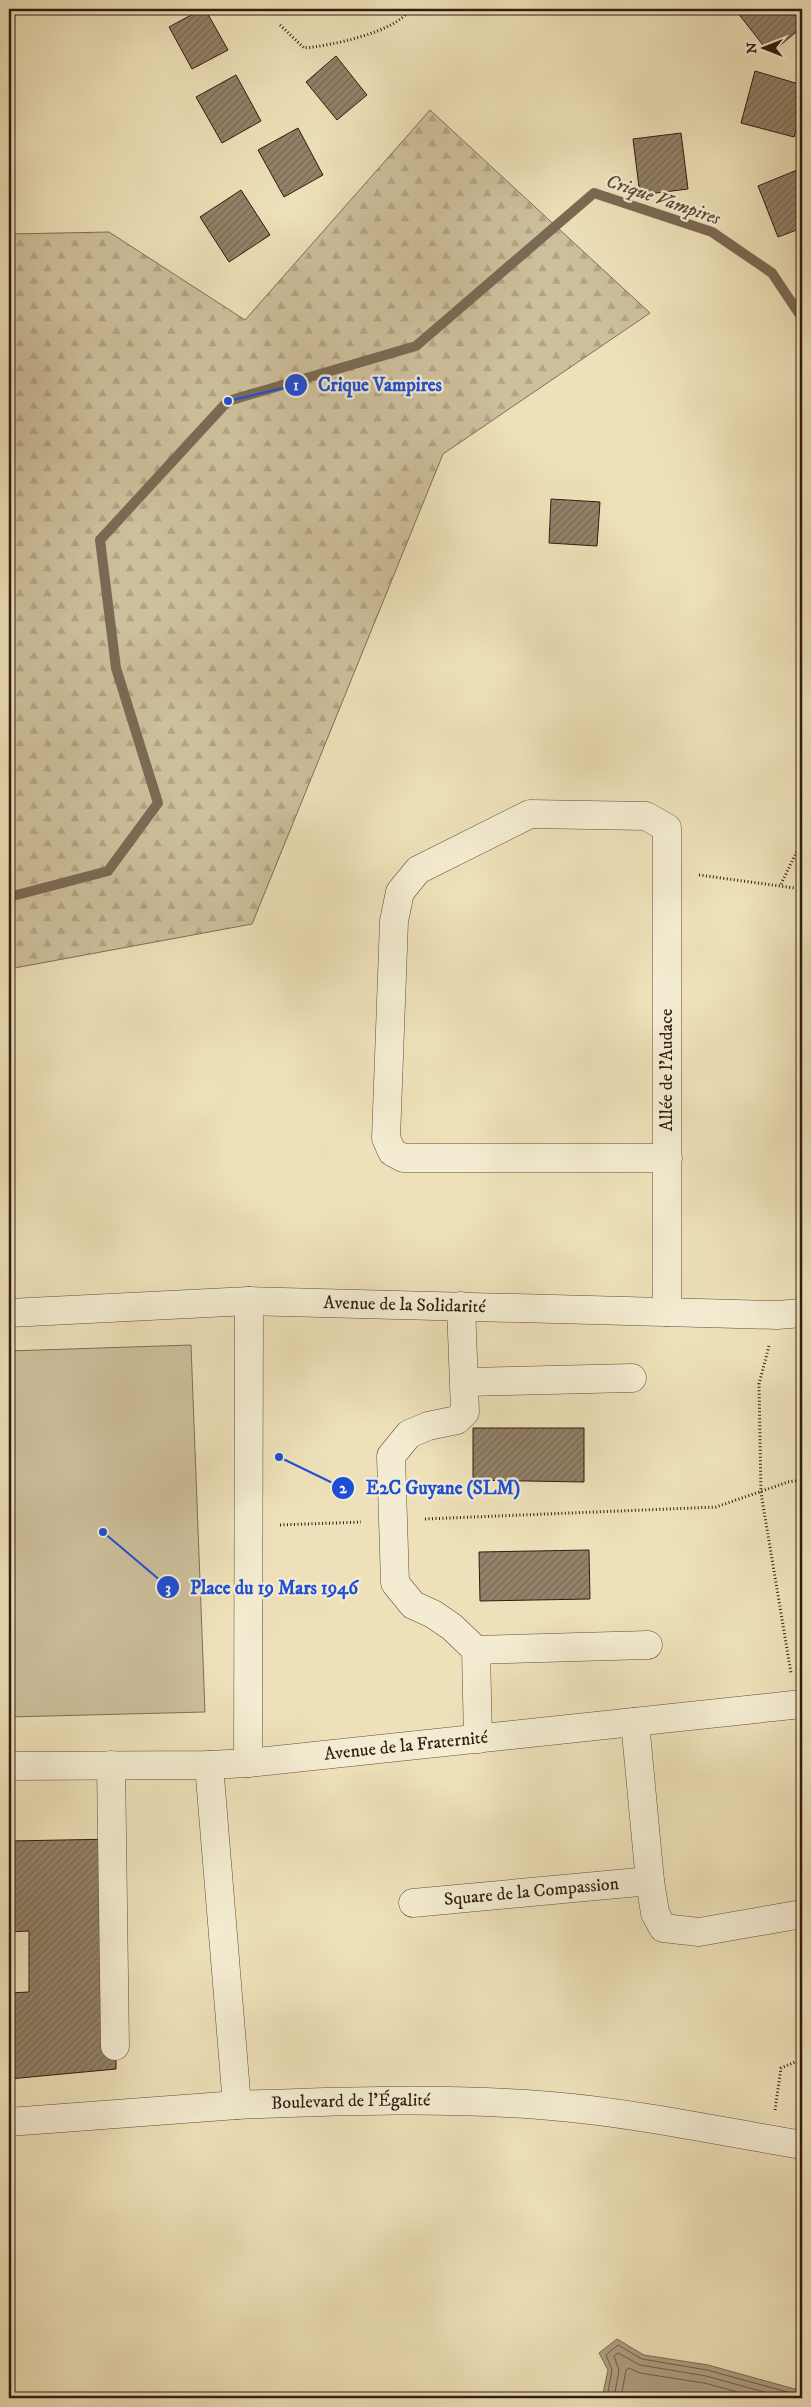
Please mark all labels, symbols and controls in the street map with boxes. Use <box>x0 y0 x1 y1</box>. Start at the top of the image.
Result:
north arrow <box>738 22 788 72</box>
text: N <box>743 42 761 54</box>
water label: Crique Vampires <box>602 170 724 232</box>
callout: Crique Vampires <box>283 368 452 402</box>
text: Crique Vampires <box>318 374 443 398</box>
text: 1 <box>293 376 299 395</box>
street label: Allée de l'Audace <box>656 1009 678 1131</box>
street label: Avenue de la Solidarité <box>323 1292 487 1318</box>
callout: E2C Guyane (SLM) <box>331 1471 530 1505</box>
text: E2C Guyane (SLM) <box>366 1477 520 1500</box>
text: 2 <box>339 1479 347 1498</box>
callout: Place du 19 Mars 1946 <box>155 1570 368 1604</box>
text: Place du 19 Mars 1946 <box>190 1577 359 1600</box>
text: 3 <box>165 1579 171 1598</box>
street label: Avenue de la Fraternité <box>323 1726 490 1766</box>
street label: Square de la Compassion <box>443 1873 621 1911</box>
street label: Boulevard de l'Égalité <box>271 2090 431 2115</box>

